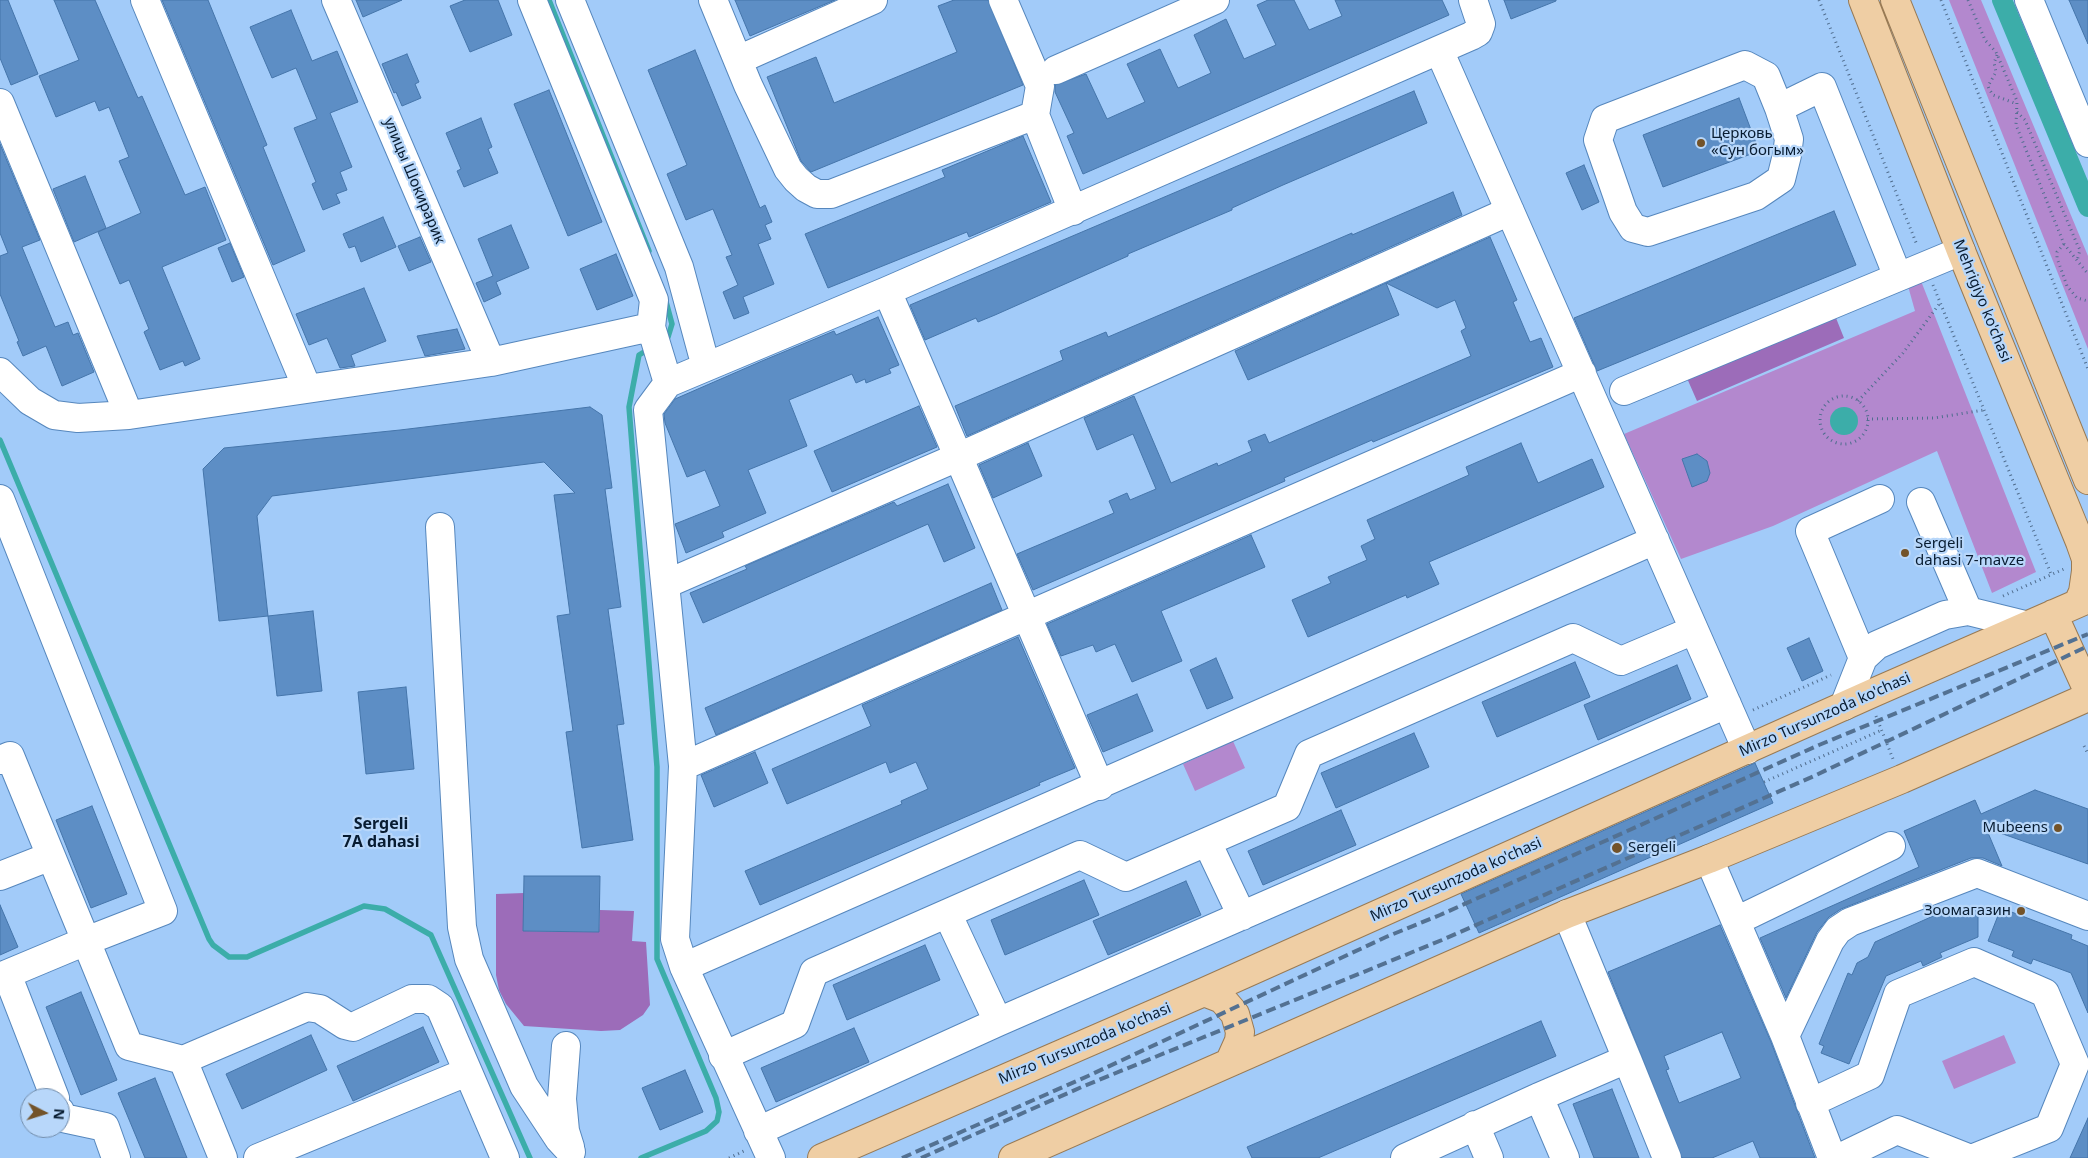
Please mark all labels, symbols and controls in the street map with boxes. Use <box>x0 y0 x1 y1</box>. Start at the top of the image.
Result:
street label: улицы Шокирарик <box>379 115 449 247</box>
place label: Церковь «Сун богым» <box>1711 125 1804 160</box>
marker: Церковь «Сун богым» <box>1695 137 1707 149</box>
street label: Mehrigiyo ko'chasi <box>1949 237 2015 365</box>
place label: Sergeli dahasi 7-mavze <box>1915 535 2024 570</box>
marker: Sergeli dahasi 7-mavze <box>1899 547 1911 559</box>
street label: Mirzo Tursunzoda ko'chasi <box>1737 669 1913 761</box>
district label: Sergeli 7A dahasi <box>343 814 419 852</box>
place label: Mubeens <box>1983 819 2048 837</box>
marker: Mubeens <box>2052 822 2064 834</box>
street label: Mirzo Tursunzoda ko'chasi <box>1368 834 1544 926</box>
place label: Sergeli <box>1628 839 1676 857</box>
marker: Sergeli <box>1610 841 1624 855</box>
place label: Зоомагазин <box>1924 902 2011 920</box>
marker: Зоомагазин <box>2015 905 2027 917</box>
street label: Mirzo Tursunzoda ko'chasi <box>996 999 1174 1089</box>
north arrow <box>20 1088 70 1138</box>
text: N <box>49 1108 69 1121</box>

